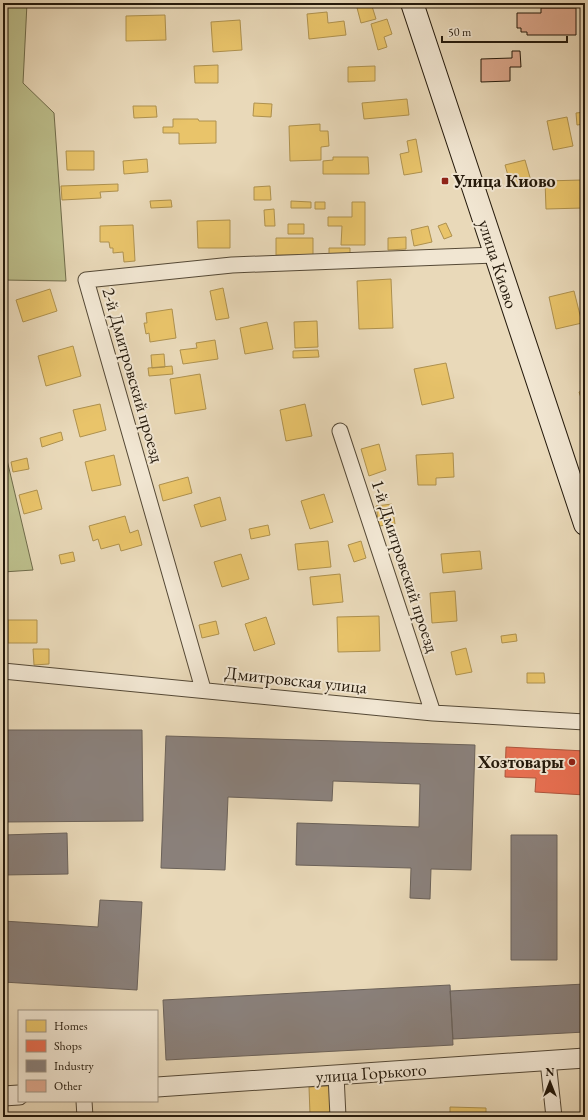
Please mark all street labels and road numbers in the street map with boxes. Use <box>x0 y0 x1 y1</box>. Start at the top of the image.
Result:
street label: улица Киово <box>473 216 524 311</box>
street label: 2-й Дмитровский проезд <box>98 285 169 465</box>
street label: 1-й Дмитровский проезд <box>367 476 444 655</box>
street label: Дмитровская улица <box>224 661 369 698</box>
street label: улица Горького <box>315 1057 427 1088</box>

